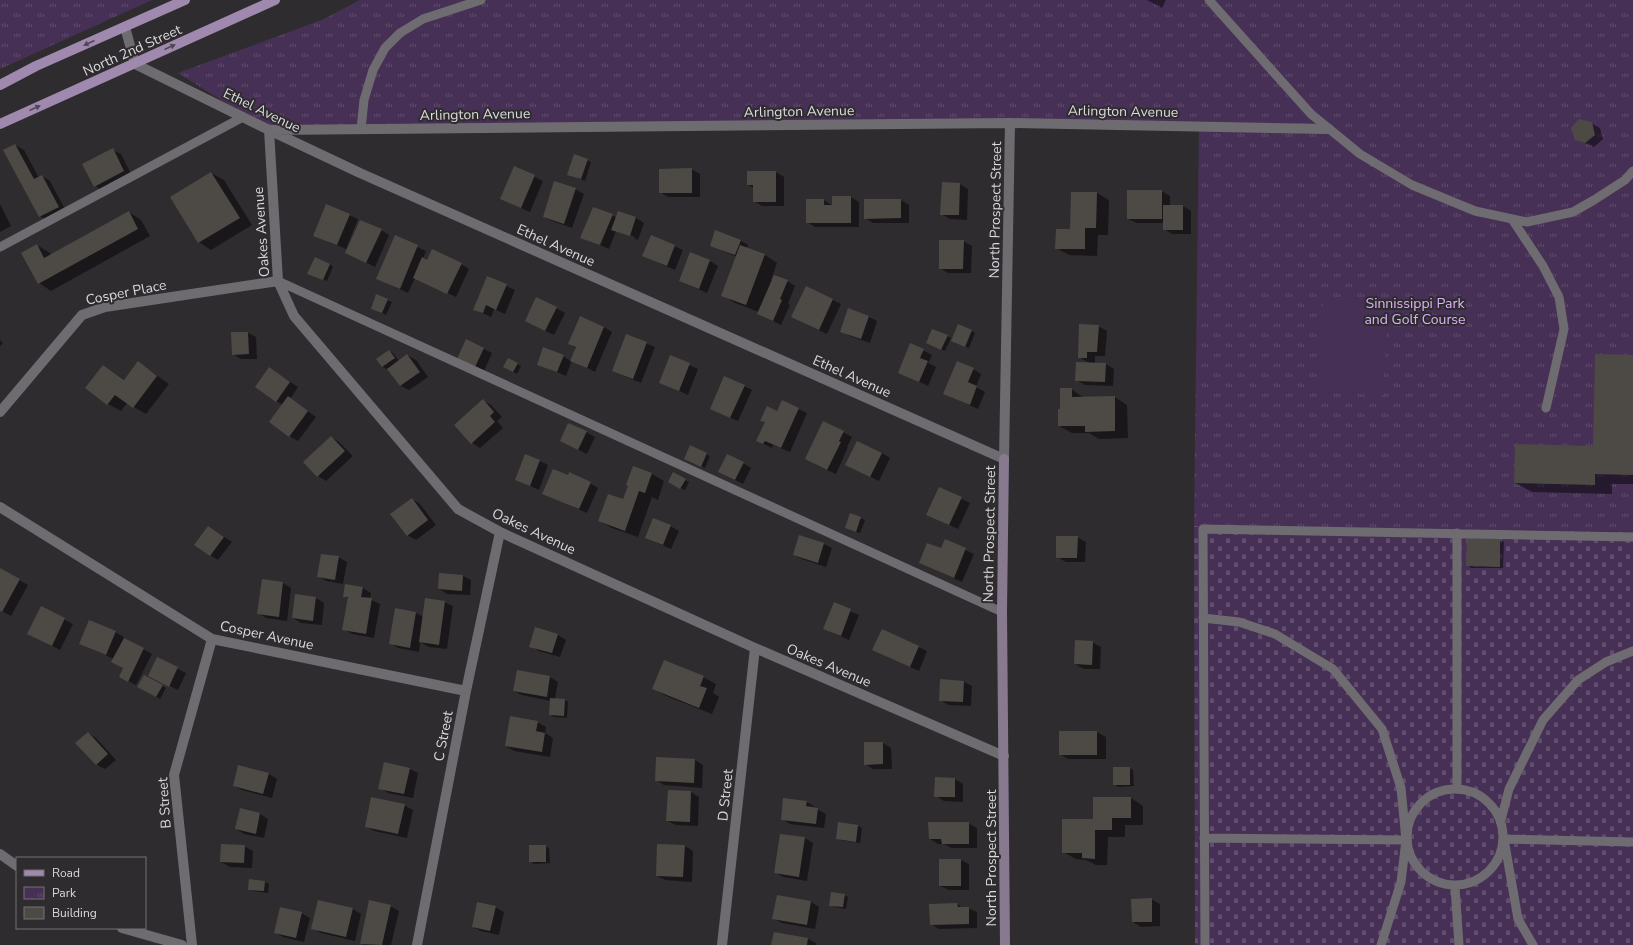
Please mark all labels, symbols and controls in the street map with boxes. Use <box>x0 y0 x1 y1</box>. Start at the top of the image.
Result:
street label: North 2nd Street <box>80 20 185 81</box>
one-way arrow <box>83 40 95 46</box>
one-way arrow <box>165 44 177 50</box>
street label: Ethel Avenue <box>220 84 304 137</box>
street label: Arlington Avenue <box>744 101 854 122</box>
street label: Arlington Avenue <box>1068 101 1178 122</box>
street label: Arlington Avenue <box>420 104 530 125</box>
one-way arrow <box>30 105 41 111</box>
street label: North Prospect Street <box>985 141 1006 279</box>
street label: Oakes Avenue <box>249 186 274 278</box>
street label: Ethel Avenue <box>514 220 598 271</box>
street label: Cosper Place <box>84 275 168 310</box>
park label: Sinnissippi Park and Golf Course <box>1364 294 1466 329</box>
street label: Ethel Avenue <box>810 351 894 402</box>
street label: North Prospect Street <box>979 465 1000 603</box>
street label: Oakes Avenue <box>489 504 579 559</box>
street label: Cosper Avenue <box>218 616 315 655</box>
street label: Oakes Avenue <box>783 639 874 692</box>
street label: C Street <box>429 709 458 763</box>
street label: D Street <box>713 768 738 822</box>
street label: B Street <box>153 777 176 829</box>
street label: North Prospect Street <box>982 789 1001 926</box>
legend <box>16 857 146 929</box>
text: Road <box>52 865 80 881</box>
text: Park <box>52 885 77 901</box>
text: Building <box>52 905 97 921</box>

